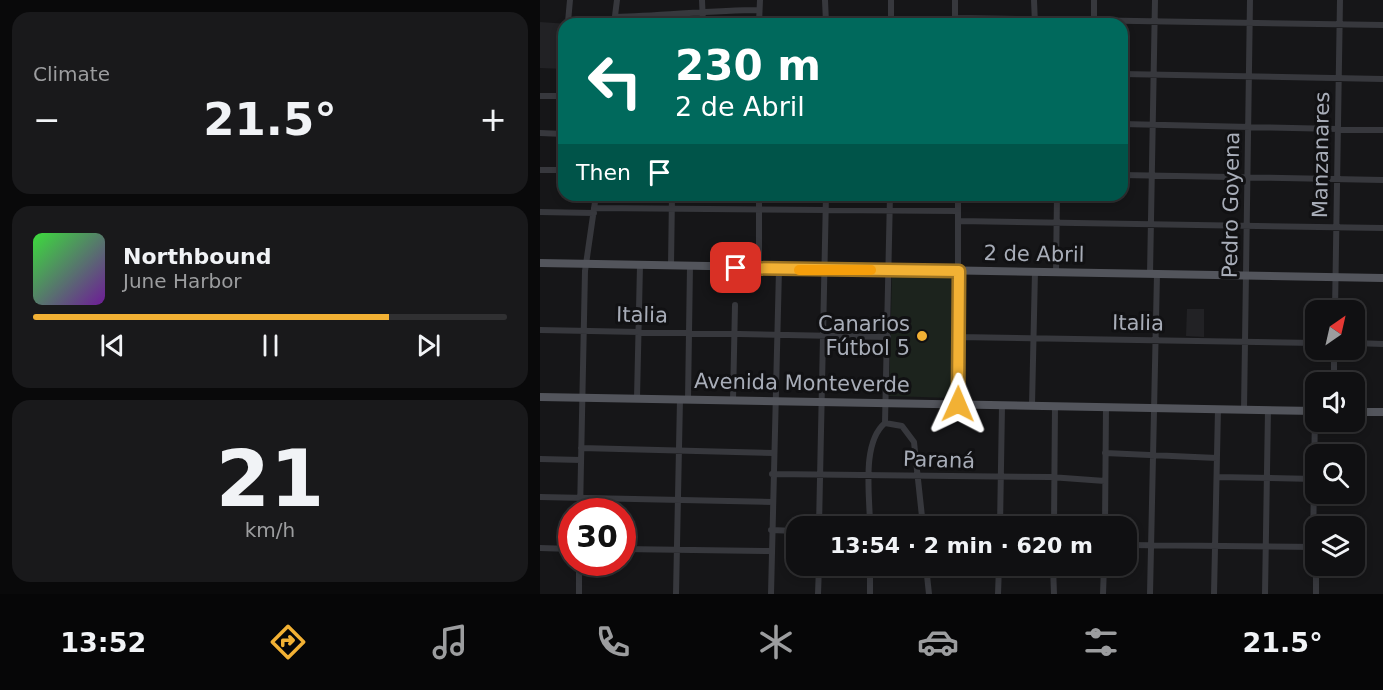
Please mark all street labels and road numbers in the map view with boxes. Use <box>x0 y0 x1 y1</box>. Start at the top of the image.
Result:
street label: Manzanares <box>1308 92 1334 218</box>
street label: Pedro Goyena <box>1218 132 1244 278</box>
street label: 2 de Abril <box>983 241 1085 267</box>
street label: Italia <box>616 303 668 327</box>
street label: Italia <box>1112 311 1164 335</box>
street label: Avenida Monteverde <box>694 369 910 397</box>
street label: Paraná <box>902 447 976 473</box>

